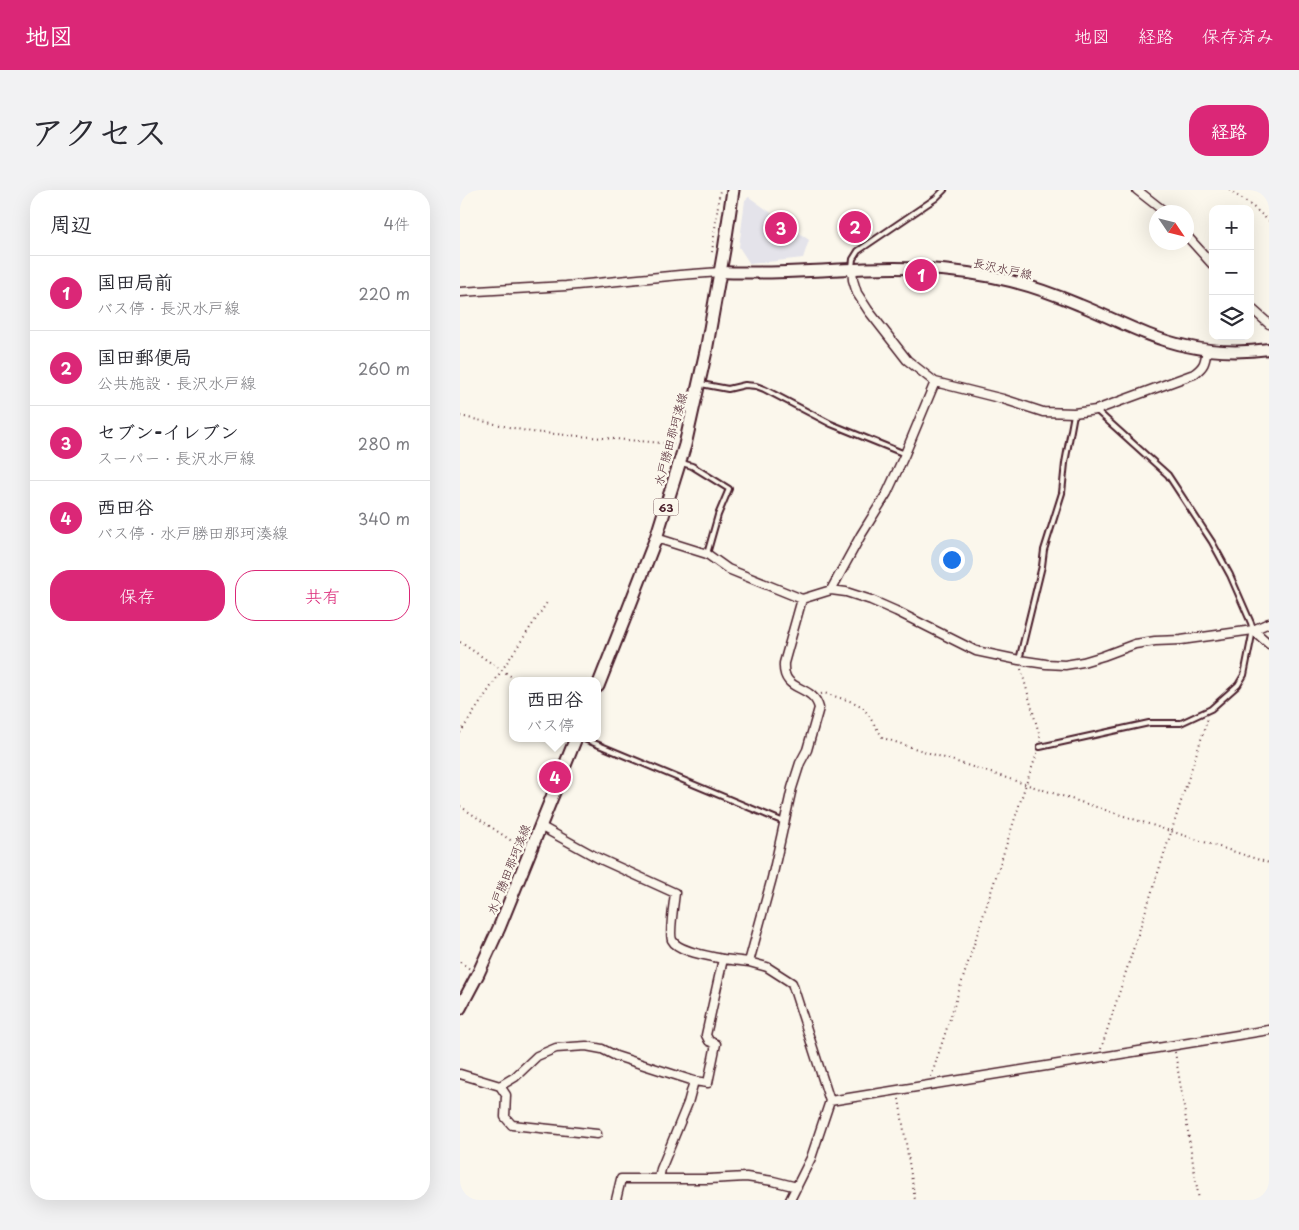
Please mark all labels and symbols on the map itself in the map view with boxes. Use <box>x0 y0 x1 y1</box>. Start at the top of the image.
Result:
north arrow <box>1149 205 1194 250</box>
pin: 2 <box>839 208 871 246</box>
pin: 3 <box>765 209 797 247</box>
street label: 長沢水戸線 <box>972 253 1034 283</box>
pin: 1 <box>905 256 937 294</box>
street label: 水戸勝田那珂湊線 <box>649 390 691 488</box>
road number: 63 <box>654 498 678 516</box>
your location <box>939 547 965 573</box>
pin: 4 <box>539 758 571 796</box>
street label: 水戸勝田那珂湊線 <box>482 821 534 917</box>

